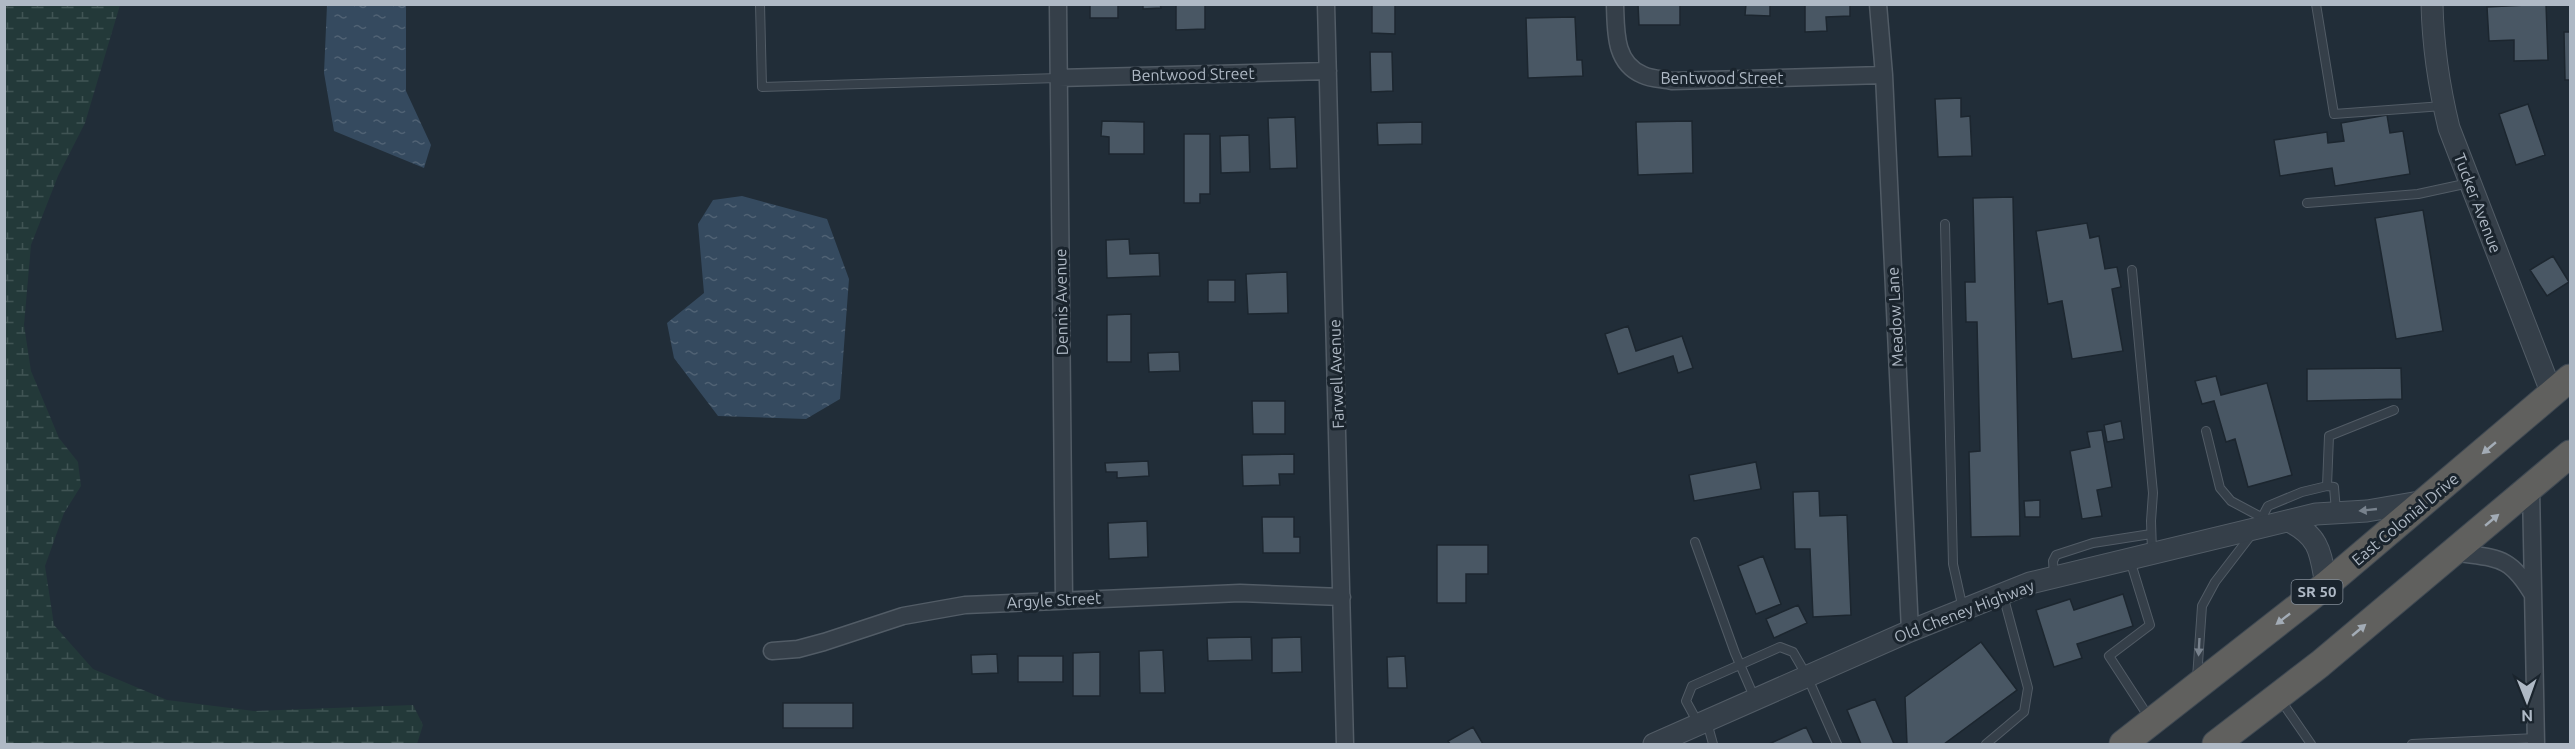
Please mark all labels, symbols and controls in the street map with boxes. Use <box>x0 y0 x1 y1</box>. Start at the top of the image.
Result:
street label: Bentwood Street <box>1131 64 1255 84</box>
street label: Bentwood Street <box>1660 69 1784 87</box>
street label: Tucker Avenue <box>2451 151 2505 255</box>
street label: Dennis Avenue <box>1051 248 1071 356</box>
street label: Meadow Lane <box>1883 267 1907 367</box>
street label: Farwell Avenue <box>1325 319 1347 429</box>
one-way arrow <box>2481 441 2497 454</box>
street label: East Colonial Drive <box>2348 469 2462 569</box>
one-way arrow <box>2358 505 2377 515</box>
one-way arrow <box>2484 513 2500 526</box>
street label: Old Cheney Highway <box>1891 576 2037 646</box>
road number: SR 50 <box>2292 580 2342 604</box>
street label: Argyle Street <box>1006 588 1102 611</box>
one-way arrow <box>2276 612 2291 624</box>
one-way arrow <box>2351 624 2367 637</box>
one-way arrow <box>2195 637 2204 656</box>
north arrow <box>2497 671 2557 731</box>
text: N <box>2521 707 2533 725</box>

